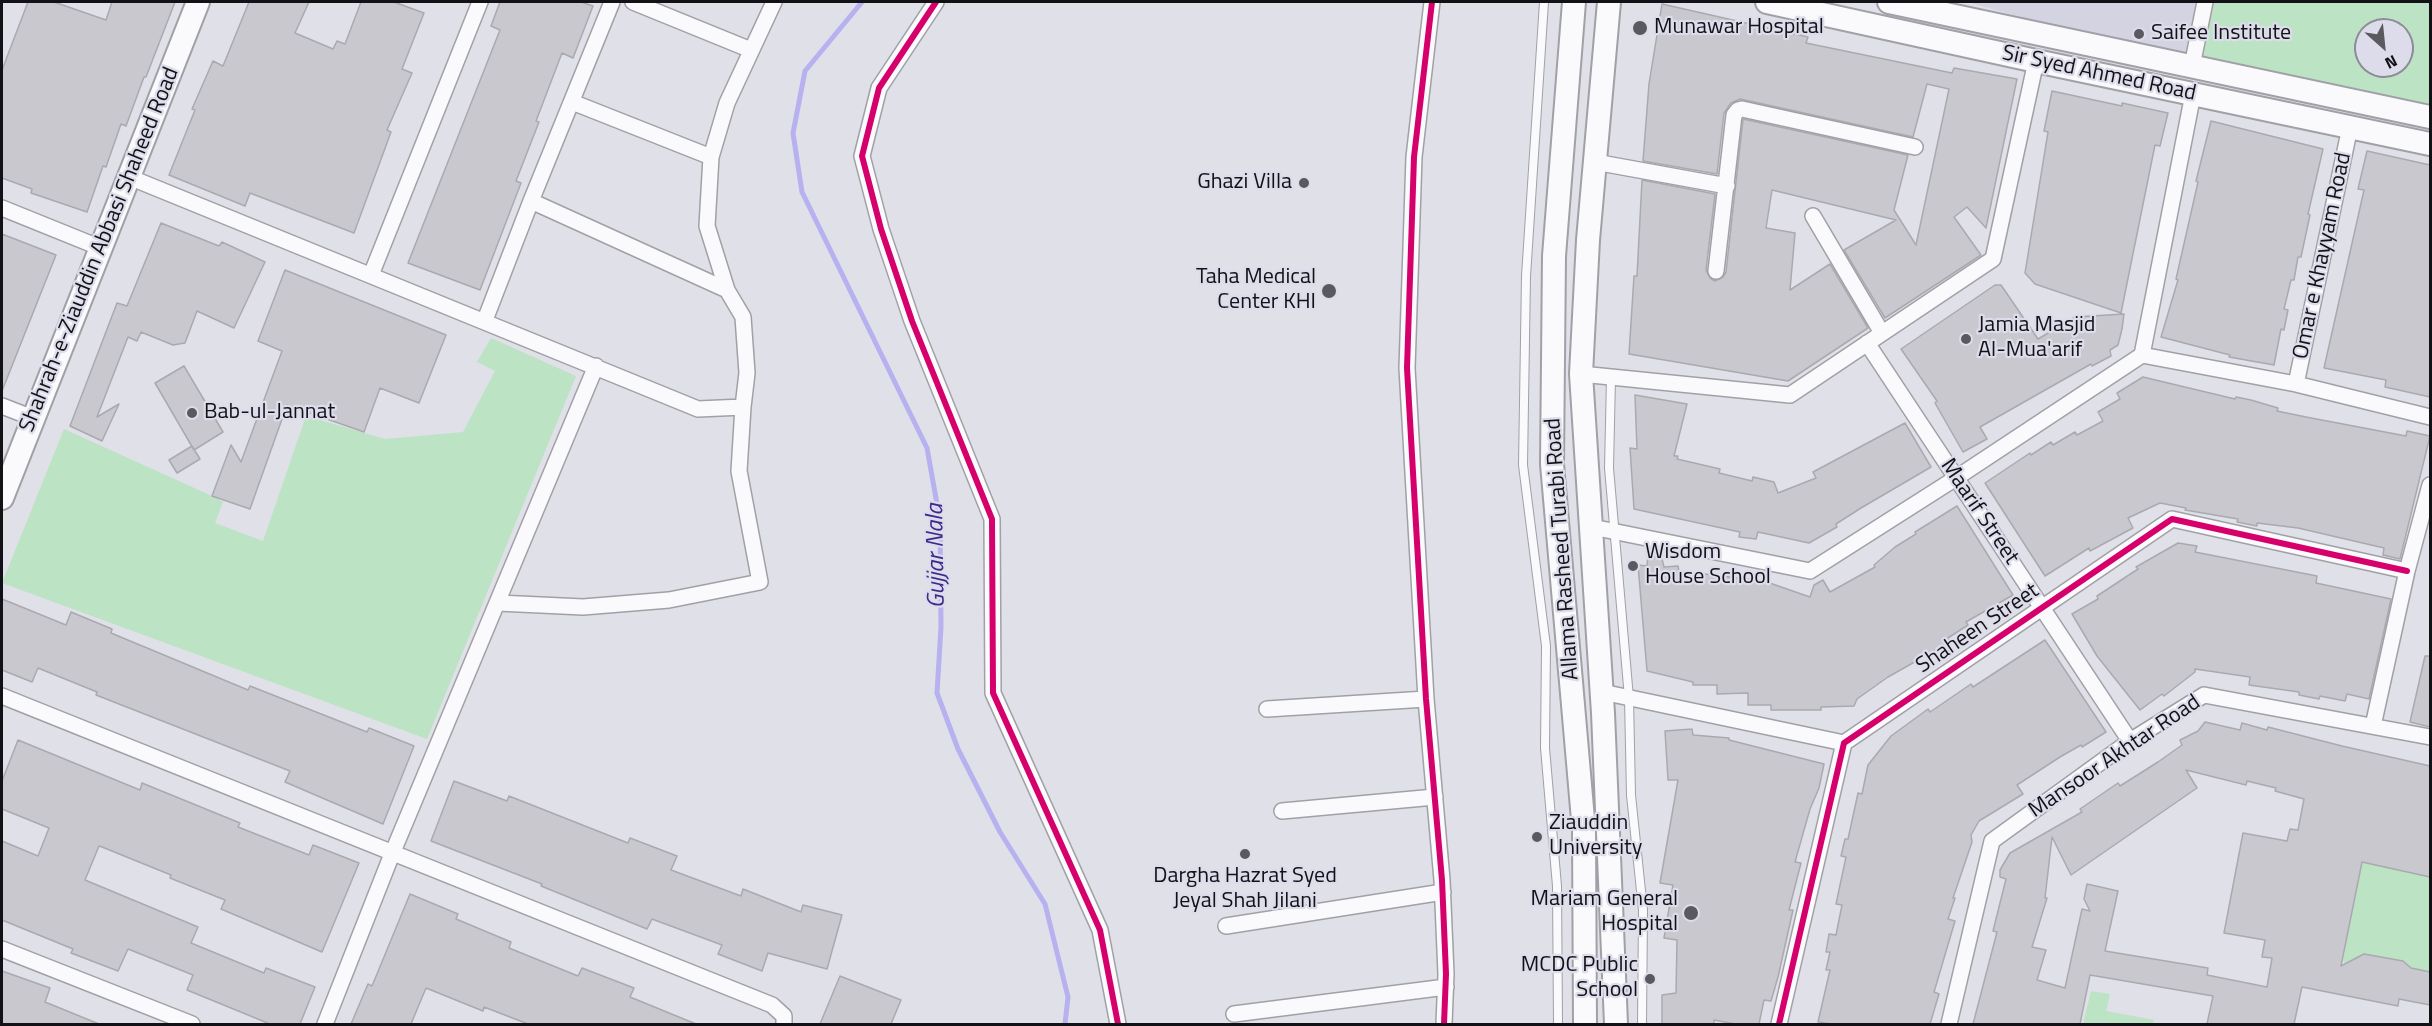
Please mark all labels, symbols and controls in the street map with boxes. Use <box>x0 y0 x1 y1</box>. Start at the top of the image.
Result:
place label: Munawar Hospital <box>1654 15 1824 41</box>
north arrow <box>2354 18 2414 78</box>
marker: Munawar Hospital <box>1631 19 1649 37</box>
place label: Saifee Institute <box>2151 21 2291 47</box>
marker: Saifee Institute <box>2132 27 2146 41</box>
street label: Sir Syed Ahmed Road <box>2000 41 2198 107</box>
text: N <box>2381 49 2402 75</box>
street label: Shahrah-e-Ziauddin Abbasi Shaheed Road <box>15 64 185 436</box>
street label: Omar e Khayyam Road <box>2288 150 2358 362</box>
place label: Ghazi Villa <box>1197 170 1292 196</box>
marker: Ghazi Villa <box>1297 176 1311 190</box>
place label: Taha Medical Center KHI <box>1196 265 1316 316</box>
marker: Taha Medical Center KHI <box>1320 282 1338 300</box>
place label: Jamia Masjid Al-Mua'arif <box>1978 313 2095 364</box>
marker: Jamia Masjid Al-Mua'arif <box>1959 332 1973 346</box>
place label: Bab-ul-Jannat <box>204 400 335 426</box>
marker: Bab-ul-Jannat <box>185 406 199 420</box>
street label: Allama Rasheed Turabi Road <box>1541 417 1585 681</box>
street label: Maarif Street <box>1934 454 2024 570</box>
water label: Gujjar Nala <box>922 503 952 609</box>
place label: Wisdom House School <box>1645 540 1771 592</box>
marker: Wisdom House School <box>1626 559 1640 573</box>
street label: Shaheen Street <box>1912 578 2044 680</box>
street label: Mansoor Akhtar Road <box>2024 690 2206 824</box>
place label: Ziauddin University <box>1549 811 1642 862</box>
marker: Ziauddin University <box>1530 830 1544 844</box>
marker: Dargha Hazrat Syed Jeyal Shah Jilani <box>1238 847 1252 861</box>
place label: Dargha Hazrat Syed Jeyal Shah Jilani <box>1153 864 1337 915</box>
place label: Mariam General Hospital <box>1531 887 1678 938</box>
marker: Mariam General Hospital <box>1682 904 1700 922</box>
place label: MCDC Public School <box>1521 953 1638 1004</box>
marker: MCDC Public School <box>1643 972 1657 986</box>

